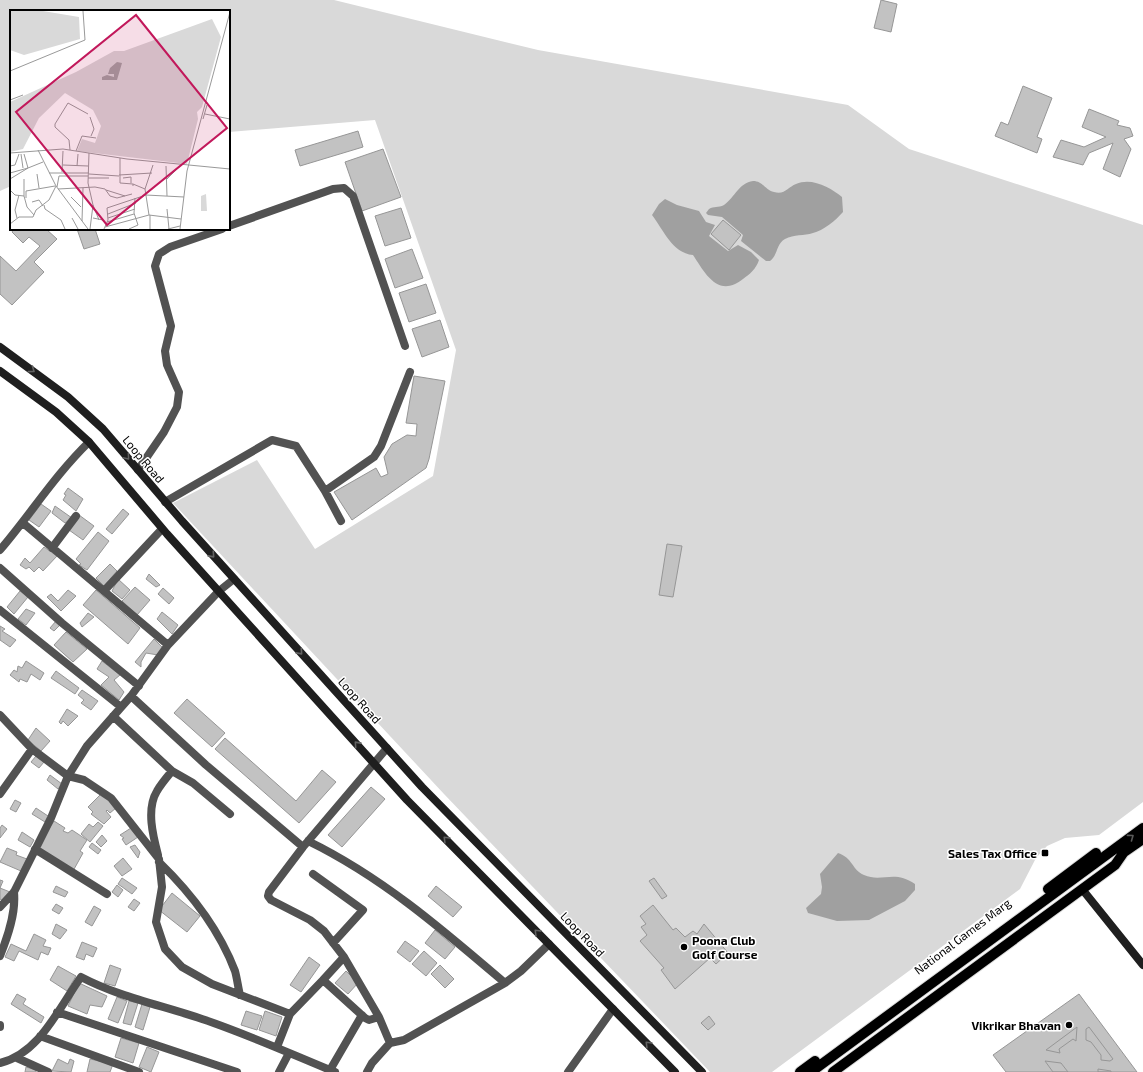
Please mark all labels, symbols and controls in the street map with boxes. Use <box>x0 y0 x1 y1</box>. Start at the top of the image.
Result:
inset map <box>10 10 230 230</box>
one-way arrow <box>27 365 34 372</box>
street label: Loop Road <box>120 433 168 485</box>
one-way arrow <box>123 453 130 460</box>
one-way arrow <box>208 550 215 558</box>
one-way arrow <box>295 647 302 654</box>
street label: Loop Road <box>336 674 384 726</box>
one-way arrow <box>354 741 362 749</box>
one-way arrow <box>1126 835 1133 842</box>
one-way arrow <box>443 836 451 844</box>
place label: Sales Tax Office <box>948 846 1037 860</box>
marker: Sales Tax Office <box>1040 848 1050 858</box>
street label: National Games Marg <box>911 895 1013 977</box>
street label: Loop Road <box>558 909 608 959</box>
one-way arrow <box>534 929 542 937</box>
place label: Poona Club Golf Course <box>692 933 758 961</box>
marker: Poona Club Golf Course <box>679 942 689 952</box>
place label: Vikrikar Bhavan <box>971 1018 1061 1032</box>
marker: Vikrikar Bhavan <box>1064 1020 1074 1030</box>
one-way arrow <box>645 1041 653 1049</box>

